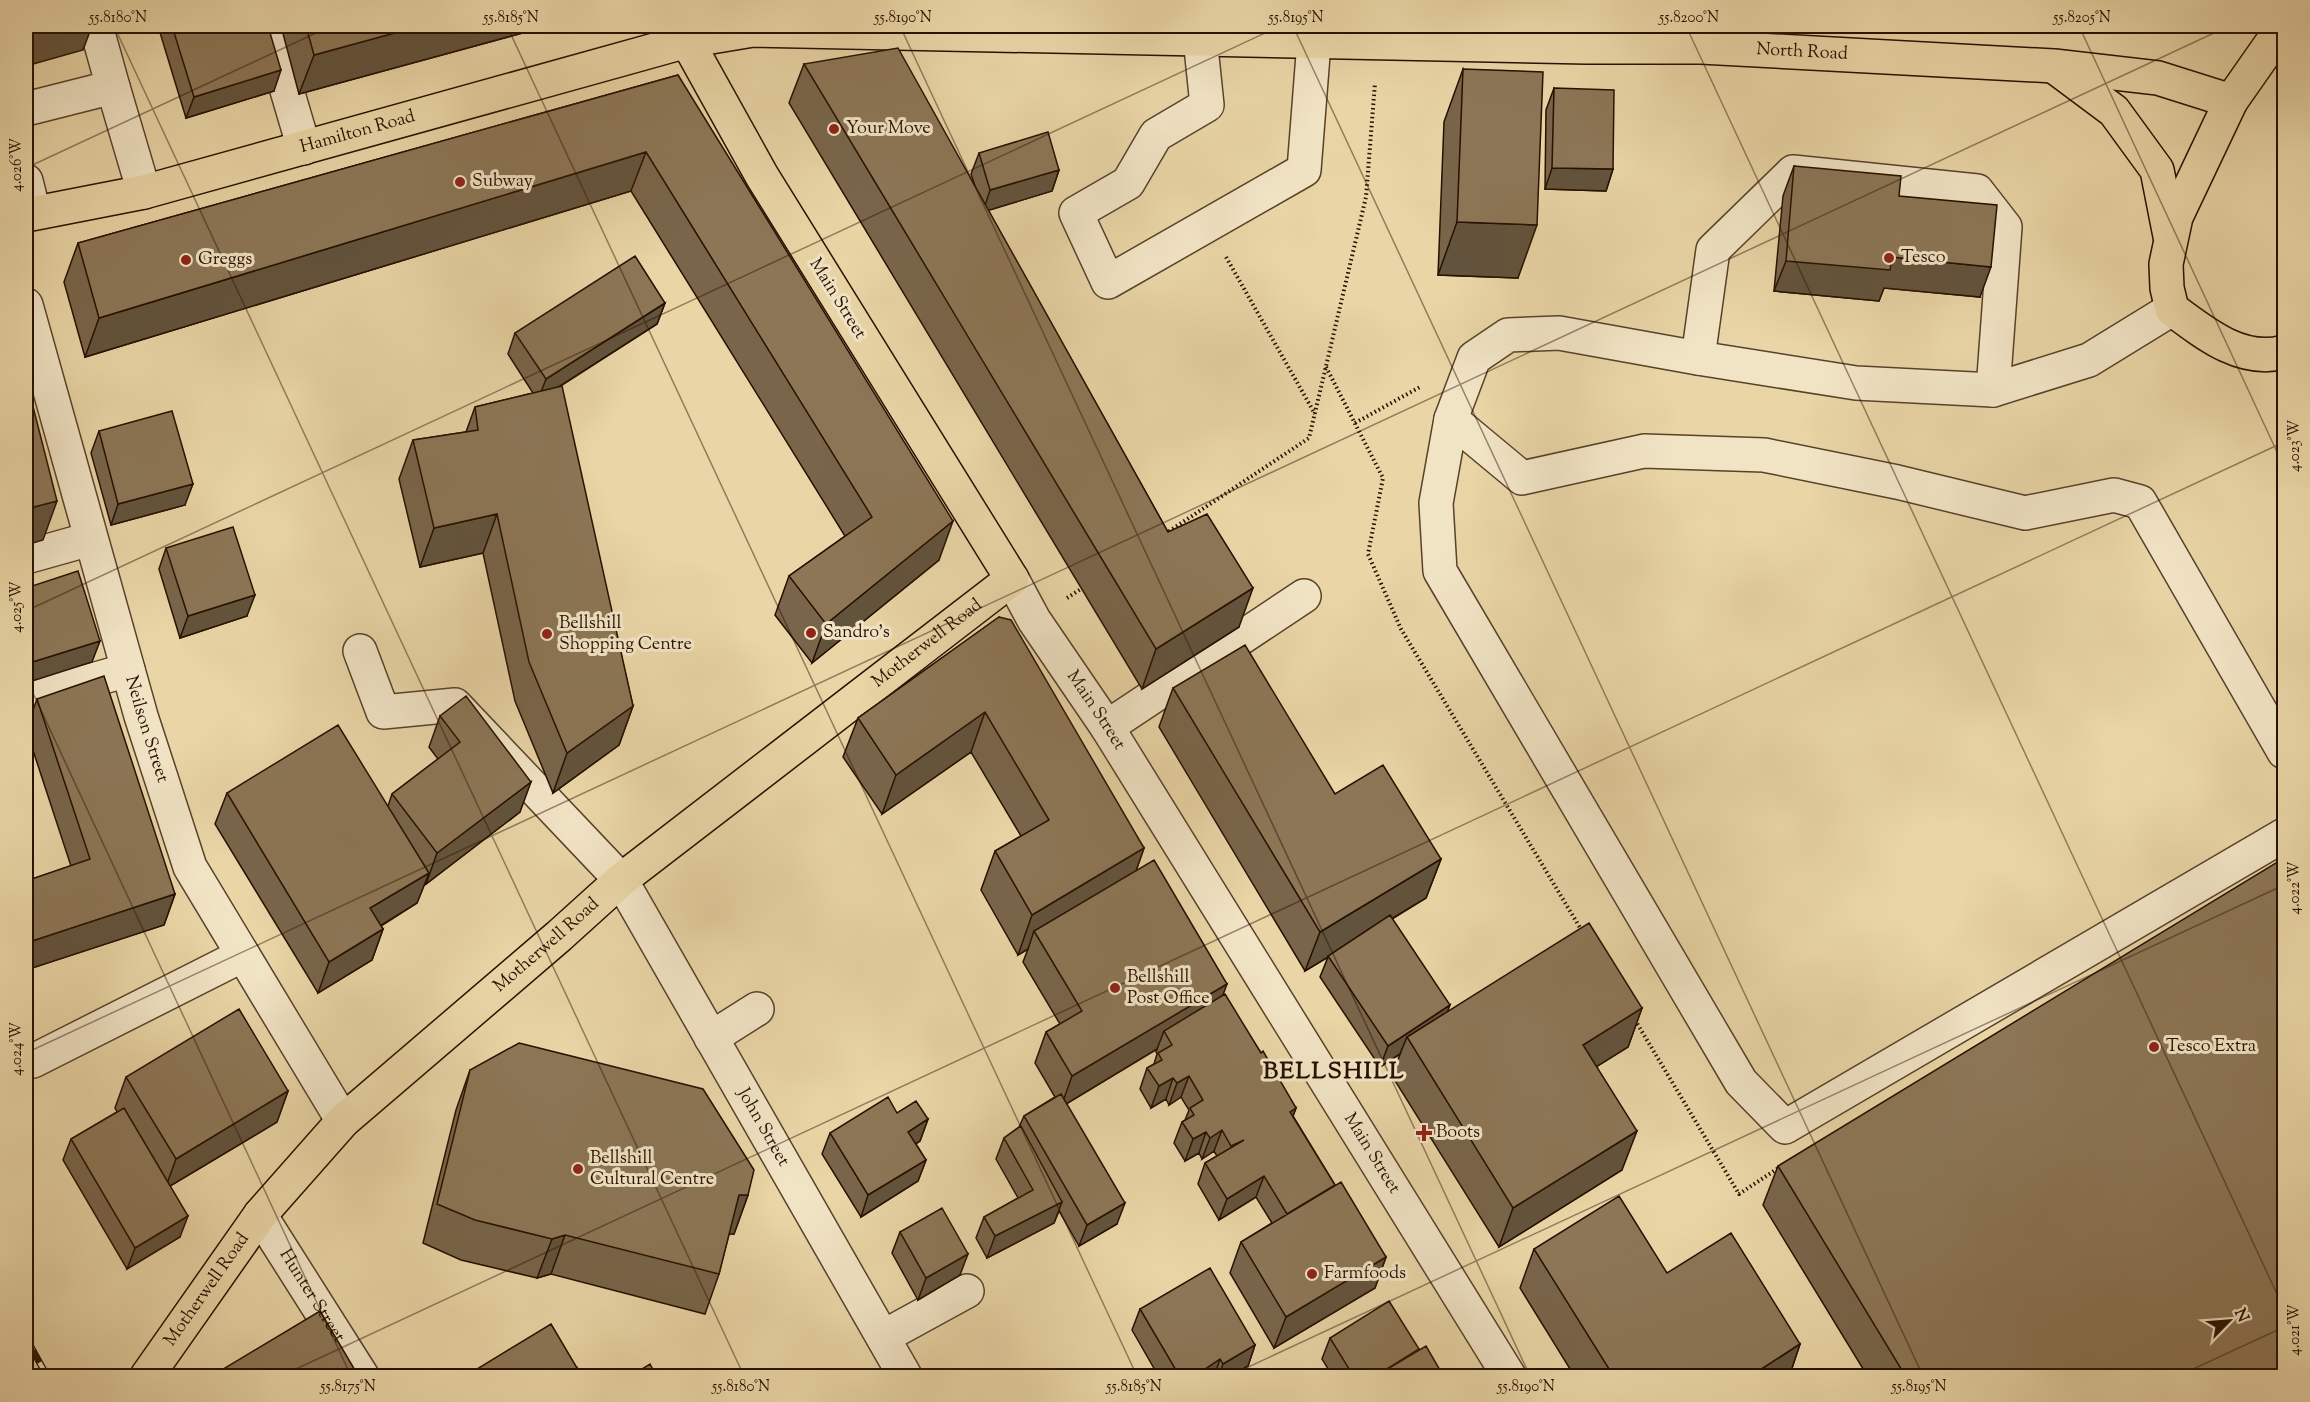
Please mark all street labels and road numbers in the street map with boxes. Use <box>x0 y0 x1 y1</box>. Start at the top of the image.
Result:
street label: North Road <box>1755 37 1848 68</box>
street label: Hamilton Road <box>297 104 418 161</box>
street label: Main Street <box>802 254 872 344</box>
street label: Motherwell Road <box>867 593 988 695</box>
street label: Main Street <box>1059 666 1131 755</box>
street label: Neilson Street <box>117 673 175 786</box>
street label: Motherwell Road <box>488 892 606 999</box>
street label: John Street <box>729 1083 796 1172</box>
street label: Main Street <box>1336 1108 1406 1199</box>
street label: Motherwell Road <box>158 1228 256 1352</box>
street label: Hunter Street <box>272 1244 351 1348</box>

